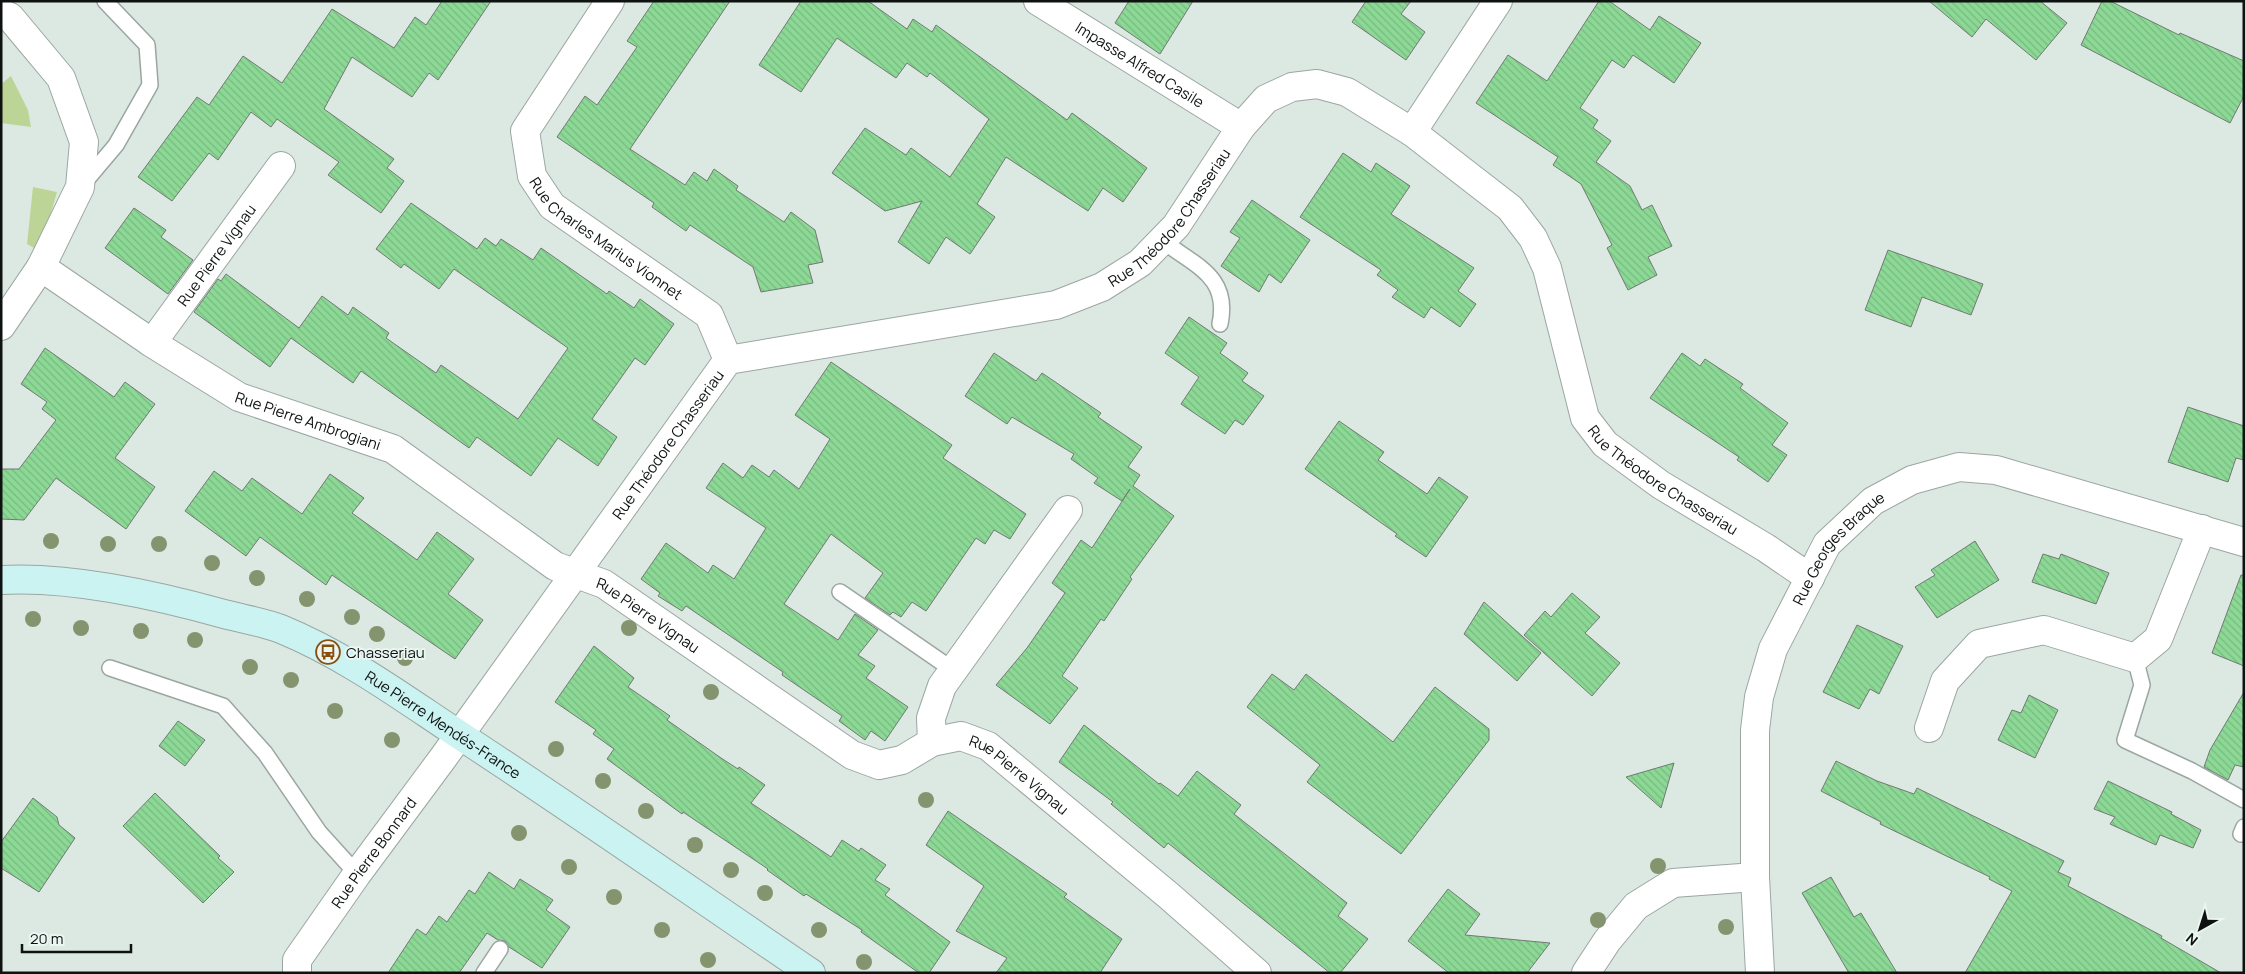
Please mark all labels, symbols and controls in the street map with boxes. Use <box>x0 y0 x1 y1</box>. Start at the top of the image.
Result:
street label: Impasse Alfred Casile <box>1072 16 1209 112</box>
street label: Rue Théodore Chasseriau <box>1104 144 1235 291</box>
street label: Rue Charles Marius Vionnet <box>525 173 687 304</box>
street label: Rue Pierre Vignau <box>172 200 260 310</box>
street label: Rue Théodore Chasseriau <box>607 365 728 523</box>
street label: Rue Pierre Ambrogiani <box>233 386 384 455</box>
street label: Rue Théodore Chasseriau <box>1584 421 1742 539</box>
street label: Rue Georges Braque <box>1787 486 1888 608</box>
street label: Rue Pierre Vignau <box>594 572 704 657</box>
bus stop icon: Chasseriau <box>315 639 341 665</box>
place label: Chasseriau <box>346 642 425 663</box>
street label: Rue Pierre Mendés-France <box>361 665 525 784</box>
street label: Rue Pierre Vignau <box>966 730 1073 819</box>
street label: Rue Pierre Bonnard <box>326 793 421 912</box>
north arrow <box>2175 904 2225 954</box>
scale bar <box>22 922 131 954</box>
text: 20 m <box>30 928 63 949</box>
text: N <box>2182 929 2201 950</box>

